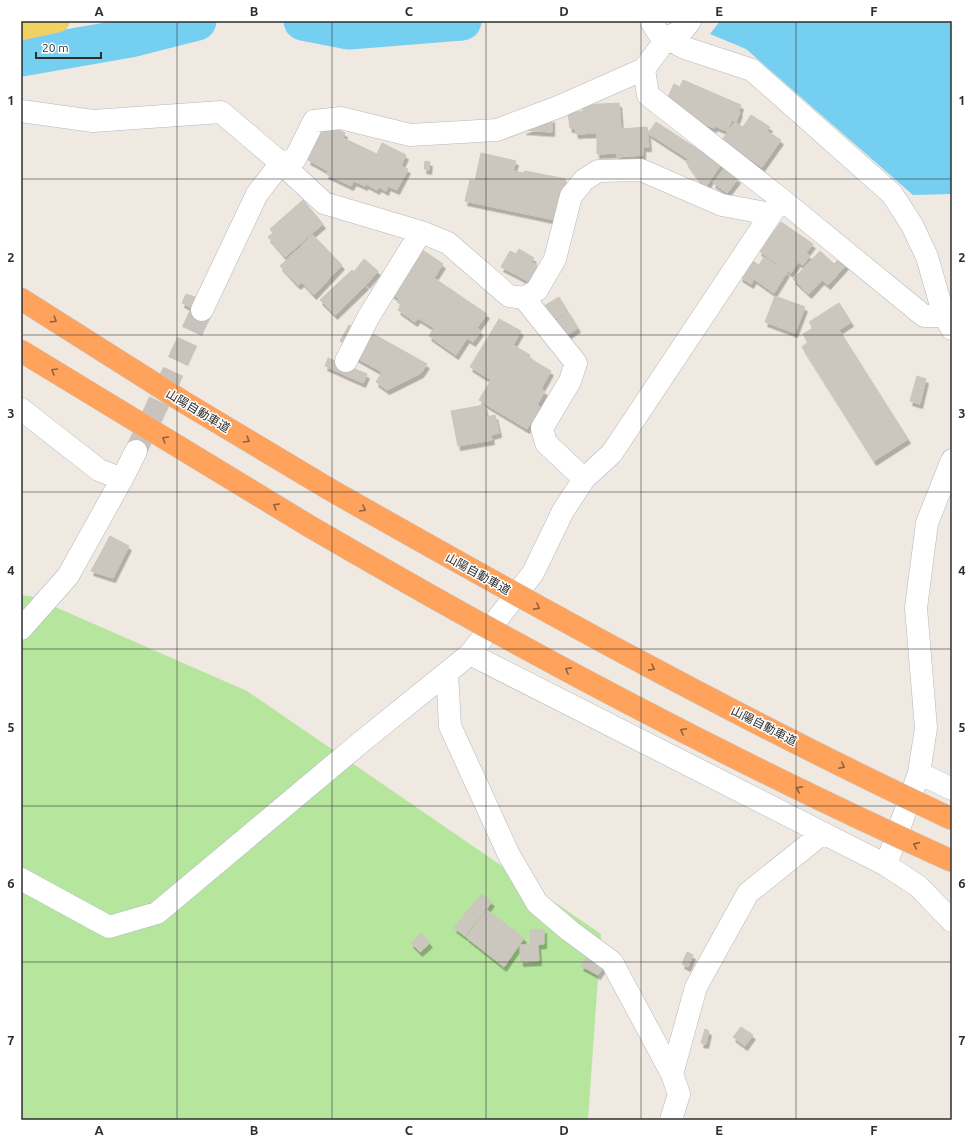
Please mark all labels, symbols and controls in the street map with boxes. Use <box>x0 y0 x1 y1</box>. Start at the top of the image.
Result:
text: A <box>94 4 104 18</box>
text: B <box>250 4 259 18</box>
text: C <box>405 4 414 18</box>
text: D <box>559 4 569 18</box>
text: E <box>715 4 723 18</box>
text: F <box>870 4 878 18</box>
scale bar <box>36 34 101 60</box>
text: 20 m <box>42 41 69 54</box>
text: 1 <box>7 93 15 107</box>
text: 1 <box>958 93 966 107</box>
text: 2 <box>7 250 15 264</box>
text: 2 <box>958 250 966 264</box>
one-way arrow <box>49 315 56 322</box>
one-way arrow <box>51 368 58 376</box>
street label: 山陽自動車道 <box>164 386 232 435</box>
text: 3 <box>7 406 15 420</box>
text: 3 <box>958 406 966 420</box>
one-way arrow <box>162 436 169 443</box>
one-way arrow <box>243 436 250 443</box>
one-way arrow <box>273 503 280 511</box>
one-way arrow <box>359 504 366 511</box>
street label: 山陽自動車道 <box>444 550 513 597</box>
text: 4 <box>7 563 15 577</box>
text: 4 <box>958 563 966 577</box>
one-way arrow <box>533 602 540 609</box>
one-way arrow <box>647 663 655 671</box>
one-way arrow <box>565 668 572 675</box>
street label: 山陽自動車道 <box>729 703 799 748</box>
text: 5 <box>7 720 15 734</box>
text: 5 <box>958 720 966 734</box>
one-way arrow <box>679 728 687 736</box>
one-way arrow <box>837 761 845 769</box>
one-way arrow <box>796 786 803 794</box>
one-way arrow <box>913 842 921 850</box>
text: 6 <box>7 876 15 890</box>
text: 6 <box>958 876 966 890</box>
text: 7 <box>7 1033 15 1047</box>
text: 7 <box>958 1033 966 1047</box>
text: A <box>94 1123 104 1137</box>
text: B <box>250 1123 259 1137</box>
text: C <box>405 1123 414 1137</box>
text: D <box>559 1123 569 1137</box>
text: E <box>715 1123 723 1137</box>
text: F <box>870 1123 878 1137</box>

